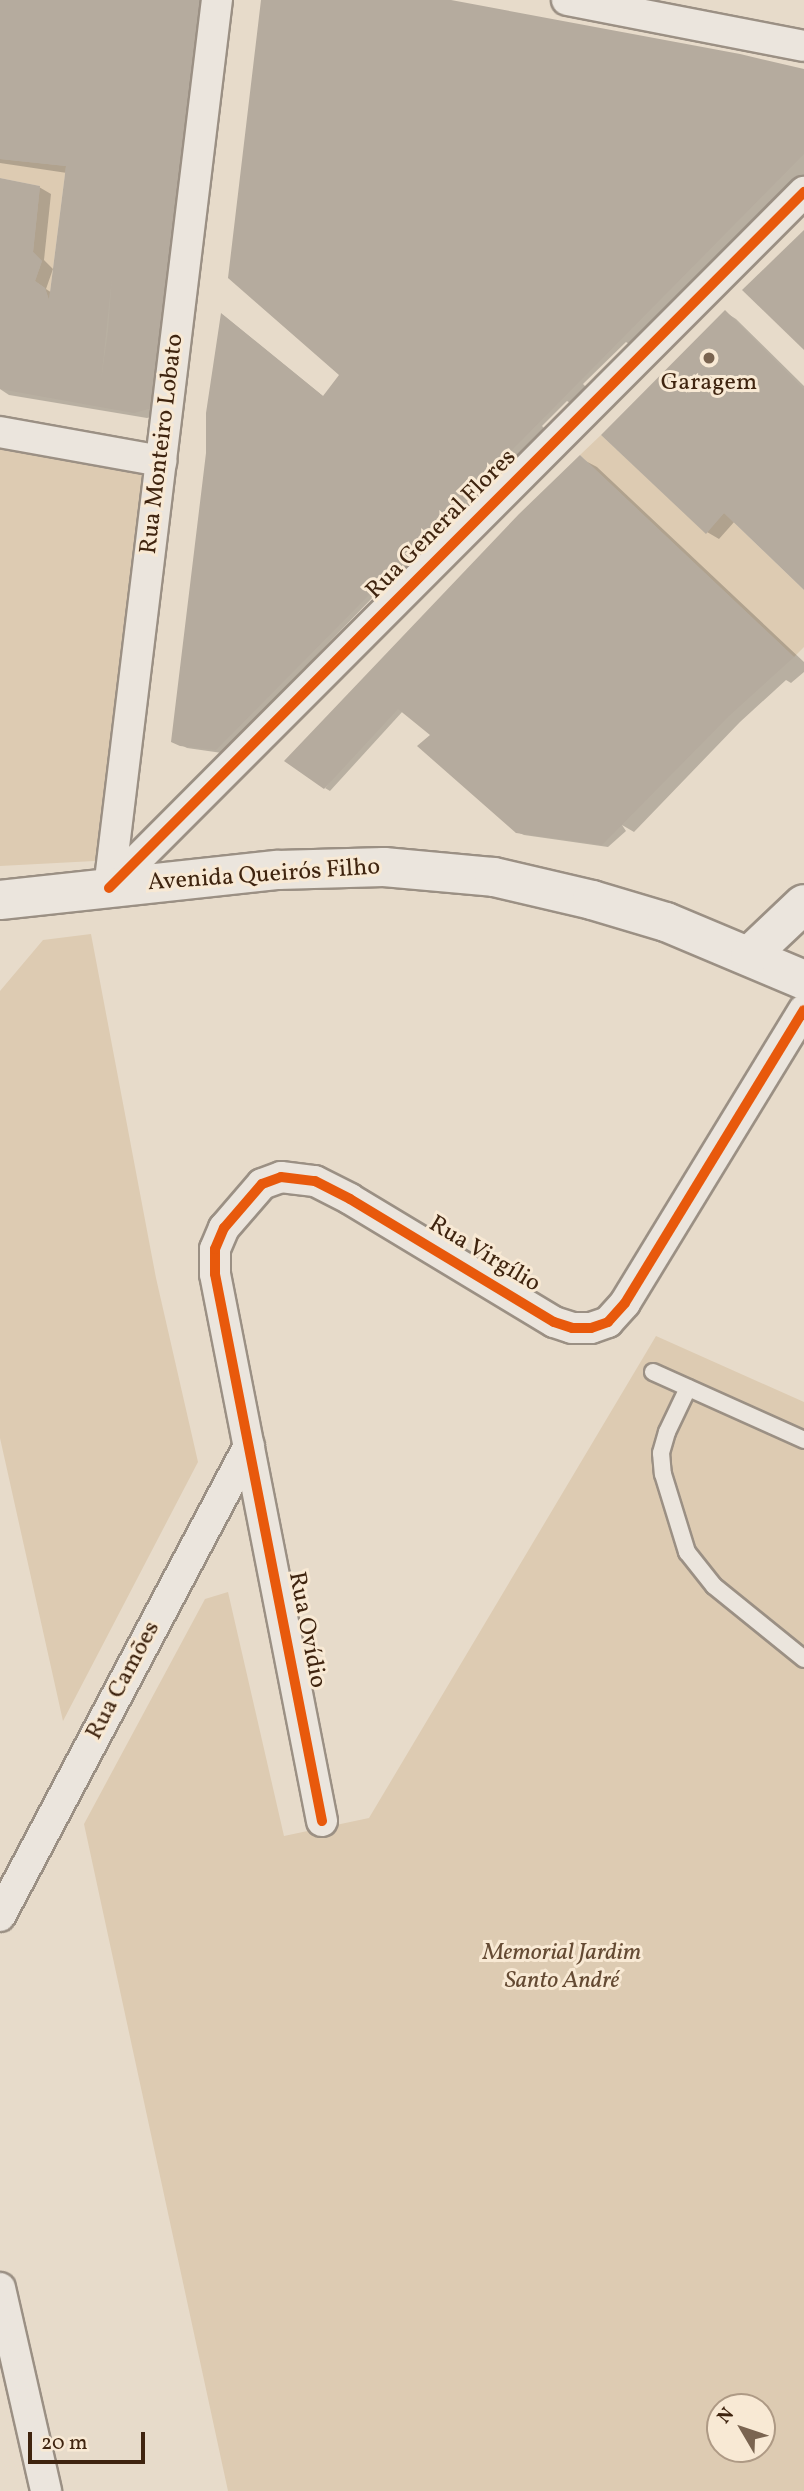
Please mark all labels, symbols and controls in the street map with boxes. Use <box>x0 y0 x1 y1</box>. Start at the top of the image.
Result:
street label: Rua Monteiro Lobato <box>135 332 191 556</box>
marker: Garagem <box>701 350 717 366</box>
place label: Garagem <box>661 370 757 398</box>
street label: Rua General Flores <box>361 444 523 606</box>
street label: Avenida Queirós Filho <box>147 854 381 898</box>
street label: Rua Virgílio <box>423 1210 545 1300</box>
street label: Rua Ovídio <box>281 1569 331 1691</box>
street label: Rua Camões <box>81 1617 167 1745</box>
park label: Memorial Jardim Santo André <box>483 1940 641 1996</box>
north arrow <box>706 2393 776 2463</box>
text: N <box>712 2403 741 2430</box>
scale bar <box>32 2418 149 2462</box>
text: 20 m <box>41 2429 87 2458</box>

